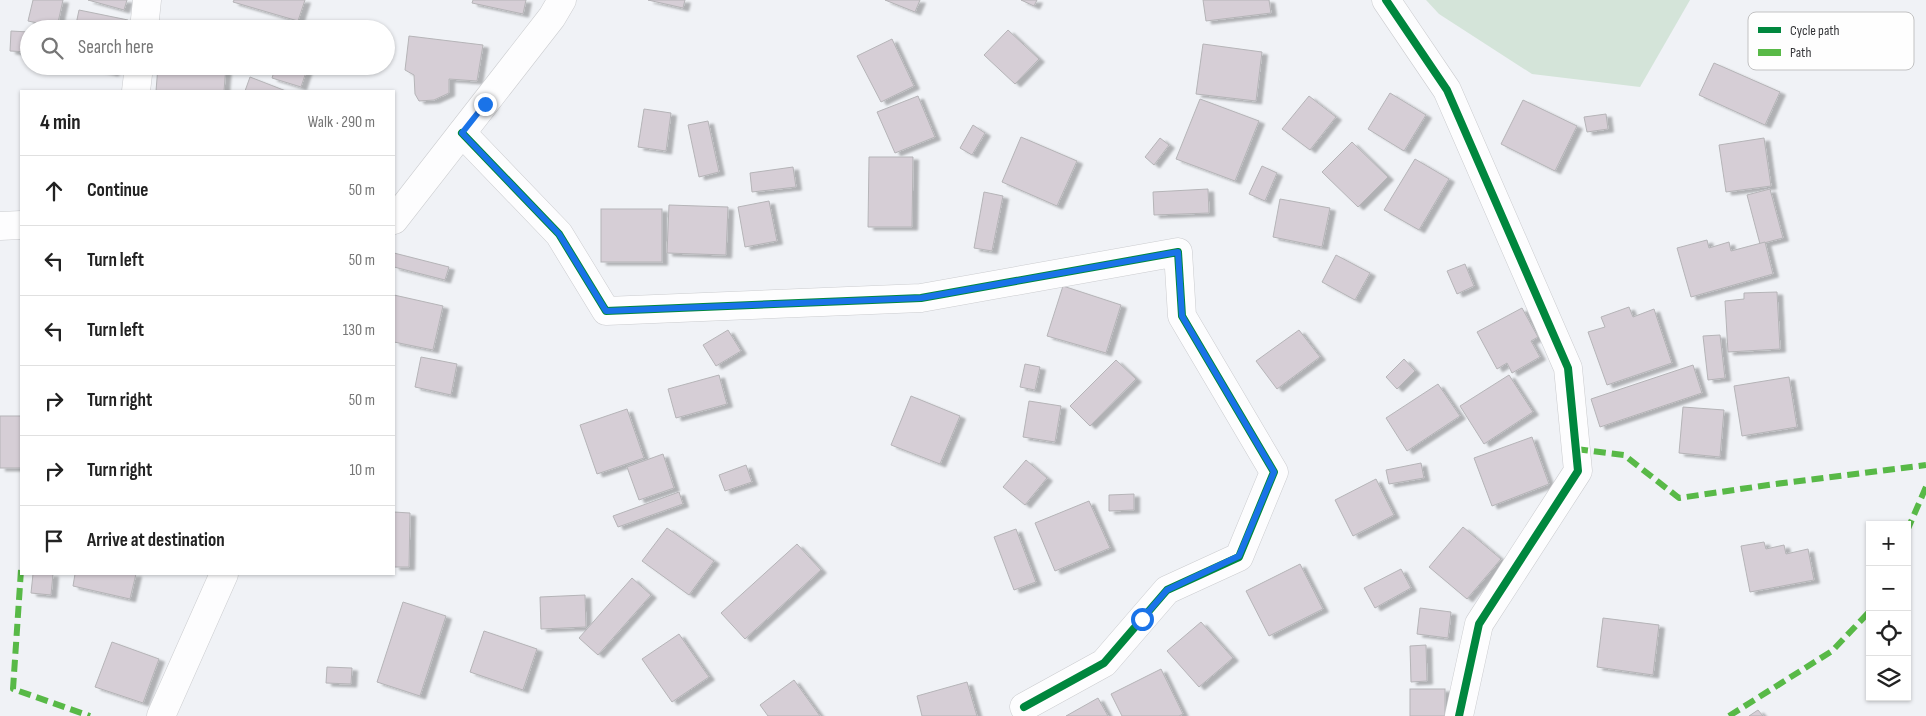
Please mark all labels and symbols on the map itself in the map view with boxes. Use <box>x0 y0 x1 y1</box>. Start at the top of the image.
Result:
legend <box>1748 12 1914 70</box>
text: Cycle path <box>1790 22 1840 39</box>
text: Path <box>1790 44 1811 61</box>
route end <box>474 93 497 116</box>
route start <box>1131 608 1154 631</box>

